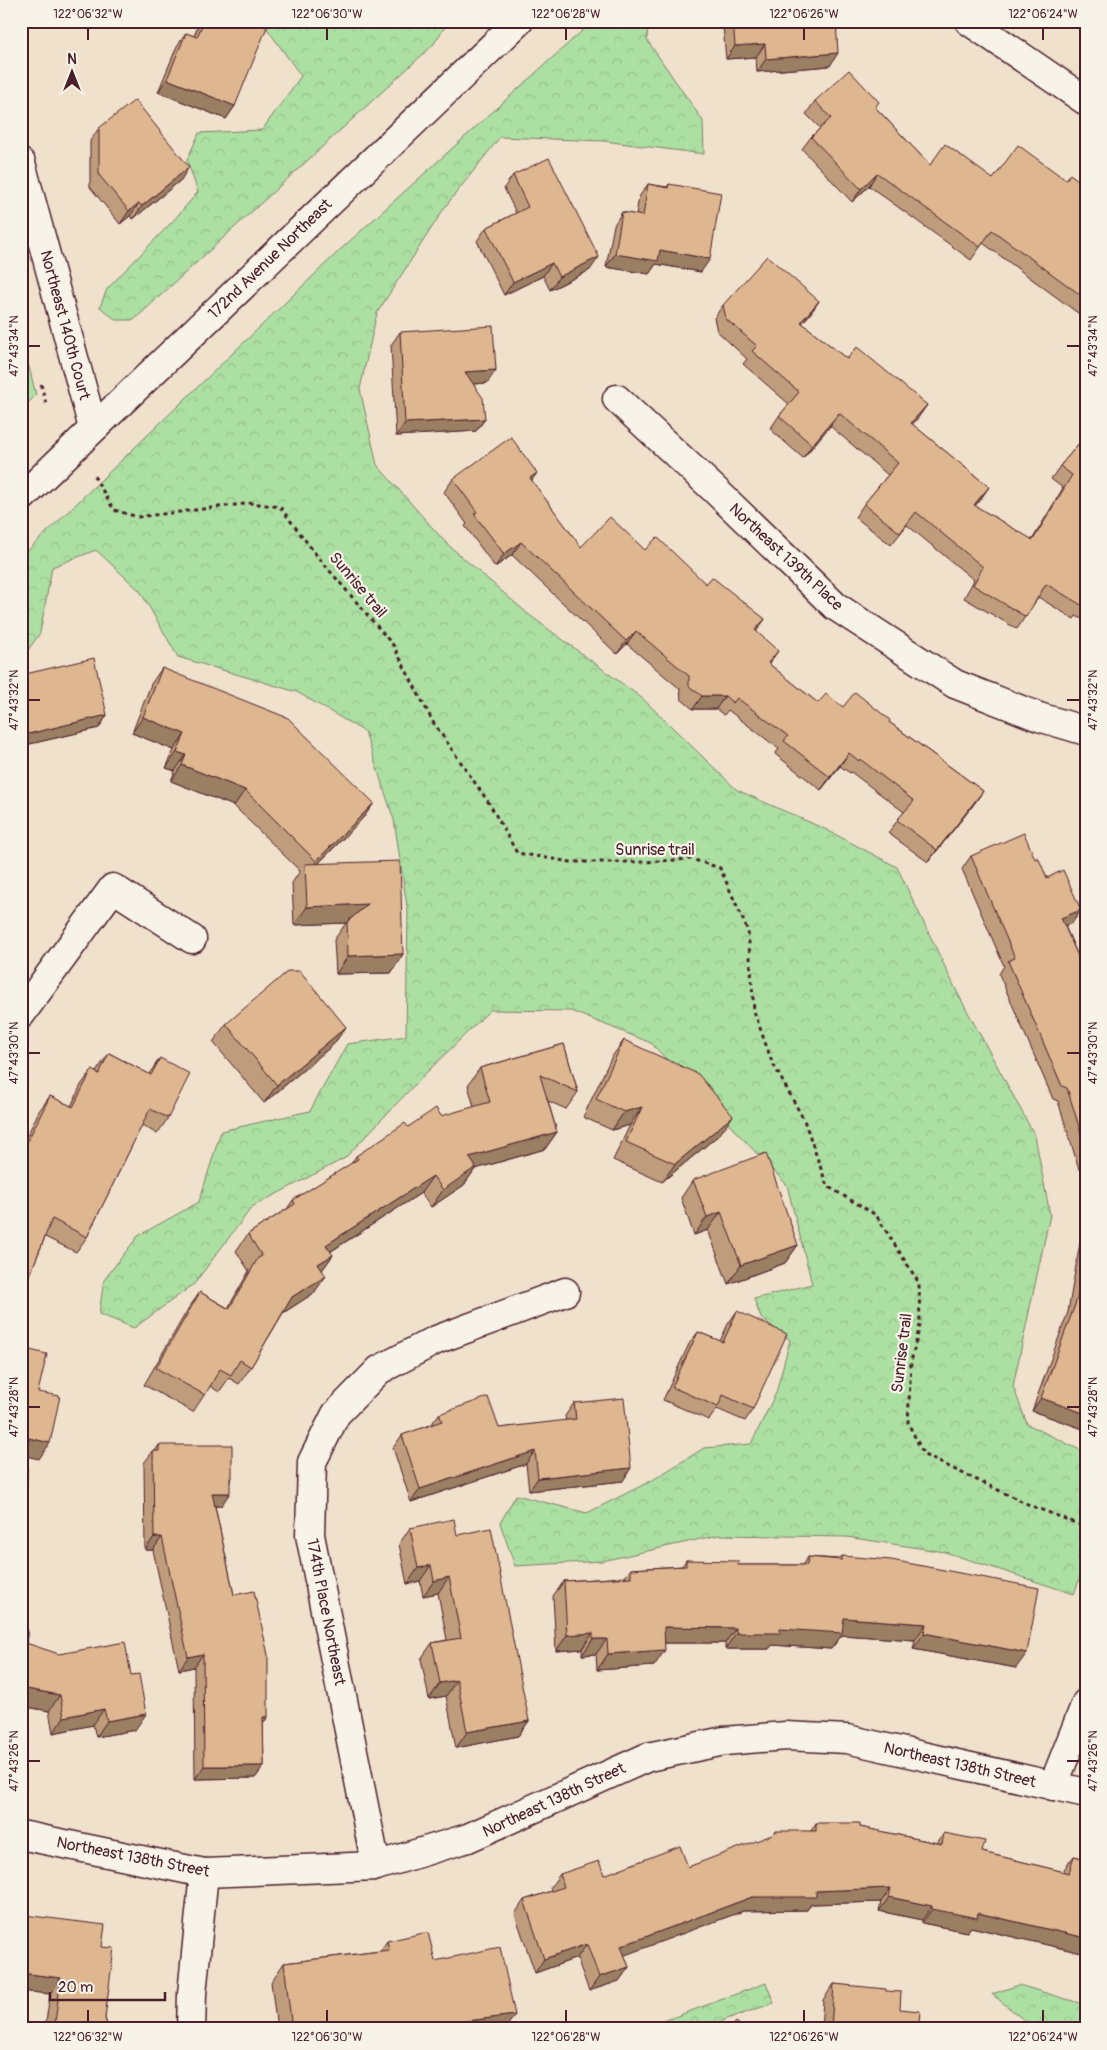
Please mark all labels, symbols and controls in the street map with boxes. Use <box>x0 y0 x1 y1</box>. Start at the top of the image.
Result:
text: 122°06'32"W <box>53 7 123 22</box>
text: 122°06'30"W <box>292 7 362 22</box>
text: 122°06'28"W <box>532 7 600 22</box>
text: 122°06'26"W <box>769 7 839 22</box>
text: 122°06'24"W <box>1008 7 1078 22</box>
north arrow <box>48 48 98 98</box>
text: N <box>67 51 77 68</box>
street label: 172nd Avenue Northeast <box>204 194 337 323</box>
street label: Northeast 140th Court <box>35 248 95 403</box>
text: 47°43'34"N <box>7 315 22 377</box>
text: 47°43'34"N <box>1086 315 1101 377</box>
street label: Northeast 139th Place <box>725 499 847 615</box>
street label: Sunrise trail <box>325 548 391 622</box>
text: 47°43'32"N <box>7 670 22 731</box>
text: 47°43'32"N <box>1086 670 1101 731</box>
street label: Sunrise trail <box>615 840 695 860</box>
text: 47°43'30"N <box>7 1022 22 1084</box>
text: 47°43'30"N <box>1086 1022 1101 1084</box>
street label: Sunrise trail <box>887 1312 917 1394</box>
text: 47°43'28"N <box>7 1377 22 1437</box>
text: 47°43'28"N <box>1086 1377 1101 1437</box>
street label: 174th Place Northeast <box>302 1537 350 1688</box>
text: 47°43'26"N <box>7 1730 22 1792</box>
text: 47°43'26"N <box>1086 1730 1101 1792</box>
street label: Northeast 138th Street <box>882 1738 1039 1792</box>
street label: Northeast 138th Street <box>479 1758 629 1842</box>
street label: Northeast 138th Street <box>55 1832 212 1882</box>
scale bar <box>50 1970 165 2002</box>
text: 20 m <box>58 1978 93 1997</box>
text: 122°06'32"W <box>53 2030 123 2045</box>
text: 122°06'30"W <box>292 2030 362 2045</box>
text: 122°06'28"W <box>532 2030 600 2045</box>
text: 122°06'26"W <box>769 2030 839 2045</box>
text: 122°06'24"W <box>1008 2030 1078 2045</box>

